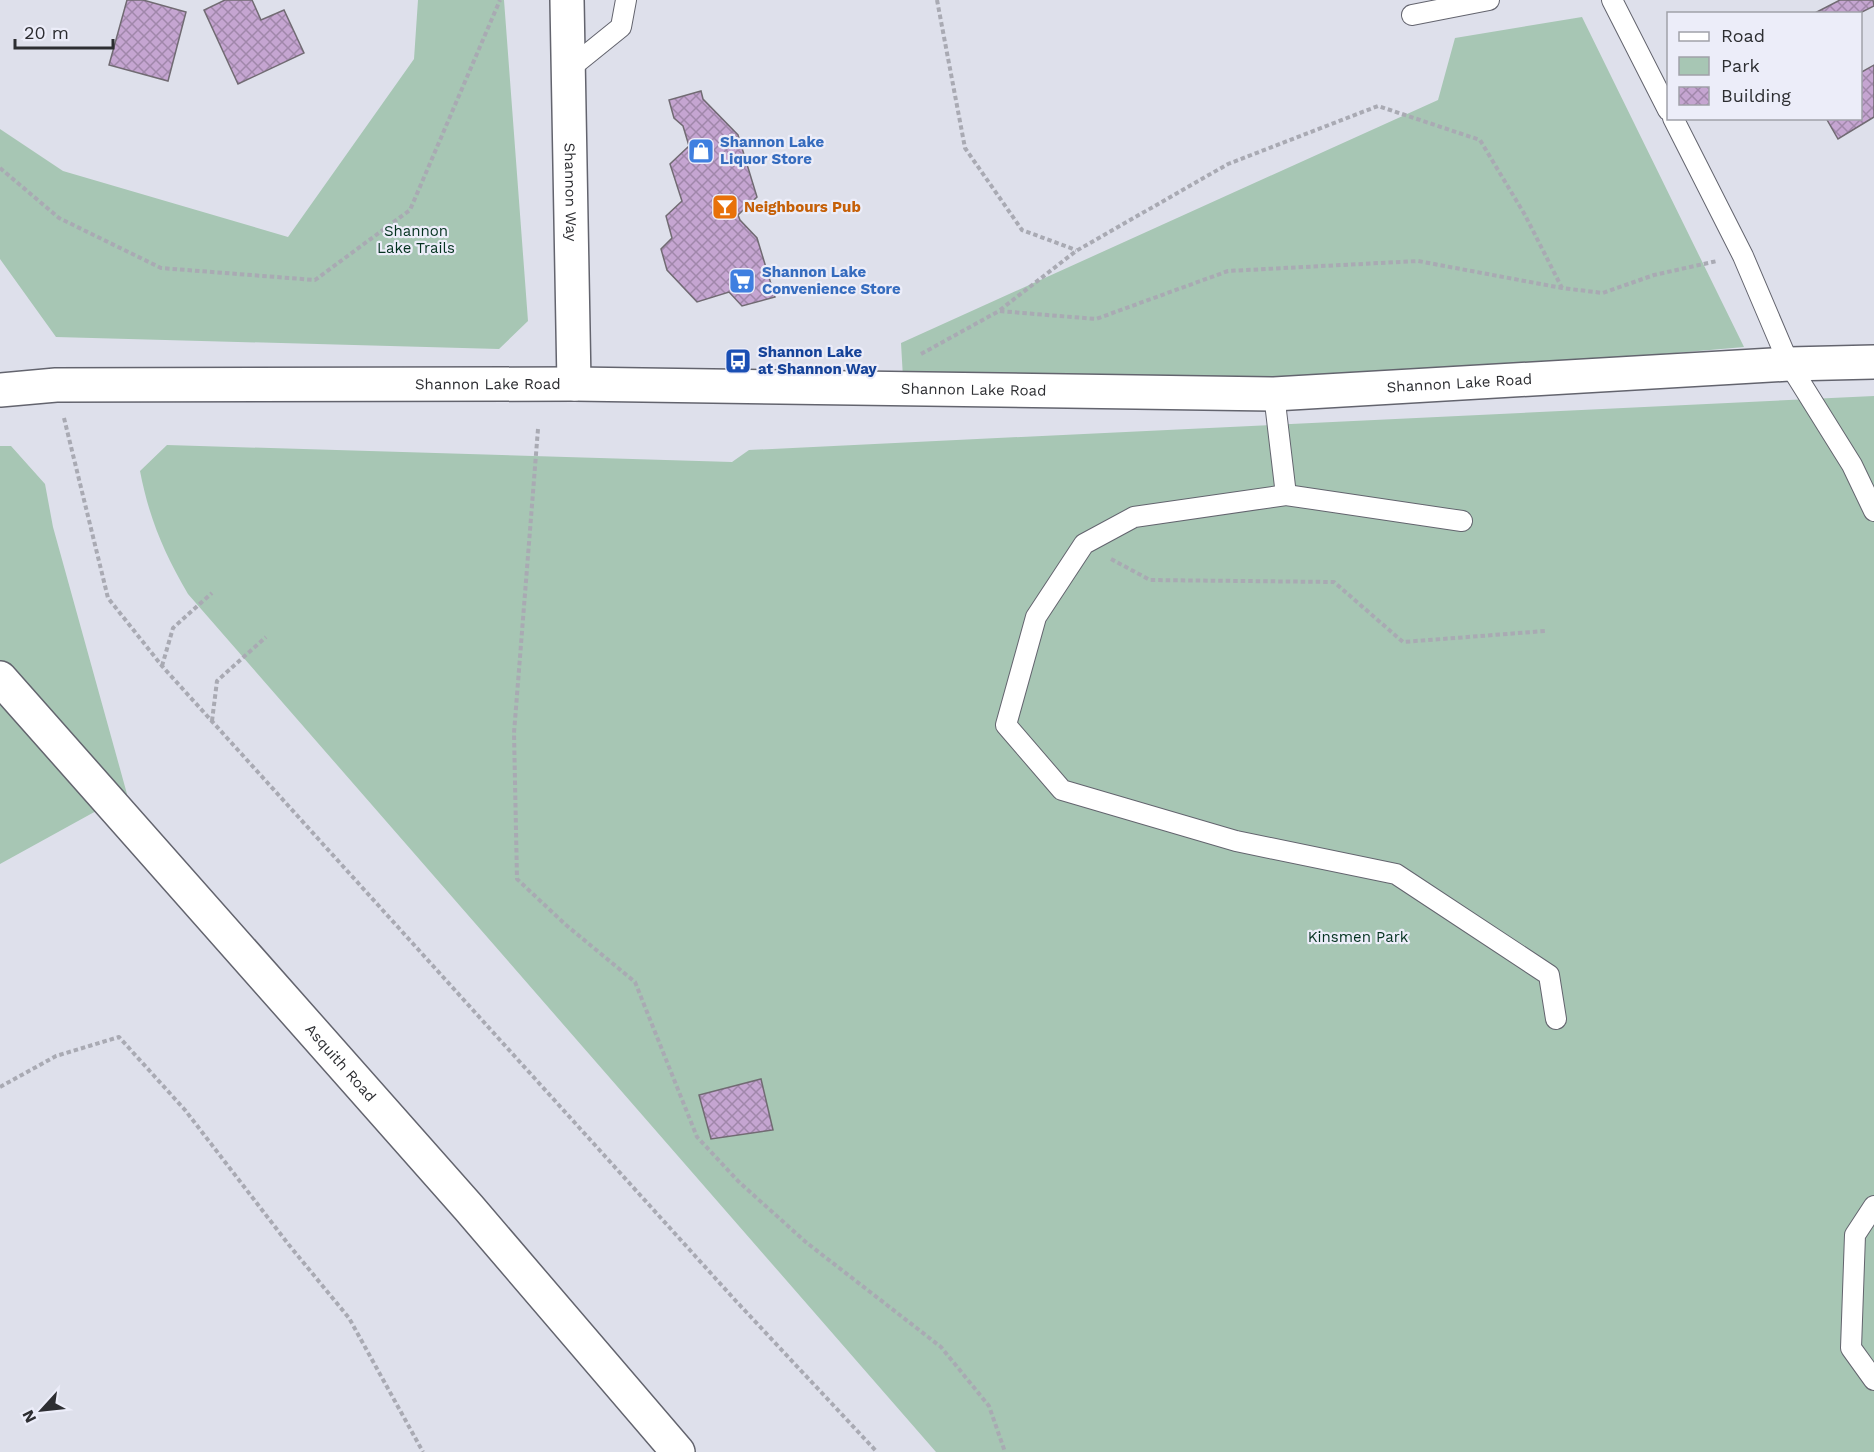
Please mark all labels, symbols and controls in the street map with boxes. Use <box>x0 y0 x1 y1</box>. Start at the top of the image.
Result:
scale bar <box>15 12 112 50</box>
legend <box>1667 12 1862 120</box>
text: 20 m <box>24 22 69 43</box>
text: Road <box>1721 25 1765 46</box>
text: Park <box>1721 55 1760 76</box>
text: Building <box>1721 85 1791 106</box>
place label: Shannon Lake Liquor Store <box>720 133 824 168</box>
shop icon: Shannon Lake Liquor Store <box>686 136 716 166</box>
street label: Shannon Way <box>561 142 580 242</box>
bar icon: Neighbours Pub <box>710 192 740 222</box>
place label: Neighbours Pub <box>744 198 861 216</box>
park label: Shannon Lake Trails <box>377 222 455 257</box>
place label: Shannon Lake Convenience Store <box>762 263 901 298</box>
supermarket icon: Shannon Lake Convenience Store <box>727 266 757 296</box>
place label: Shannon Lake at Shannon Way <box>758 343 877 378</box>
bus stop icon: Shannon Lake at Shannon Way <box>723 346 753 376</box>
street label: Shannon Lake Road <box>1386 370 1533 396</box>
street label: Shannon Lake Road <box>415 375 561 393</box>
street label: Shannon Lake Road <box>901 380 1047 400</box>
park label: Kinsmen Park <box>1308 928 1409 946</box>
street label: Asquith Road <box>301 1020 380 1106</box>
north arrow <box>12 1380 72 1440</box>
text: N <box>18 1407 40 1426</box>

